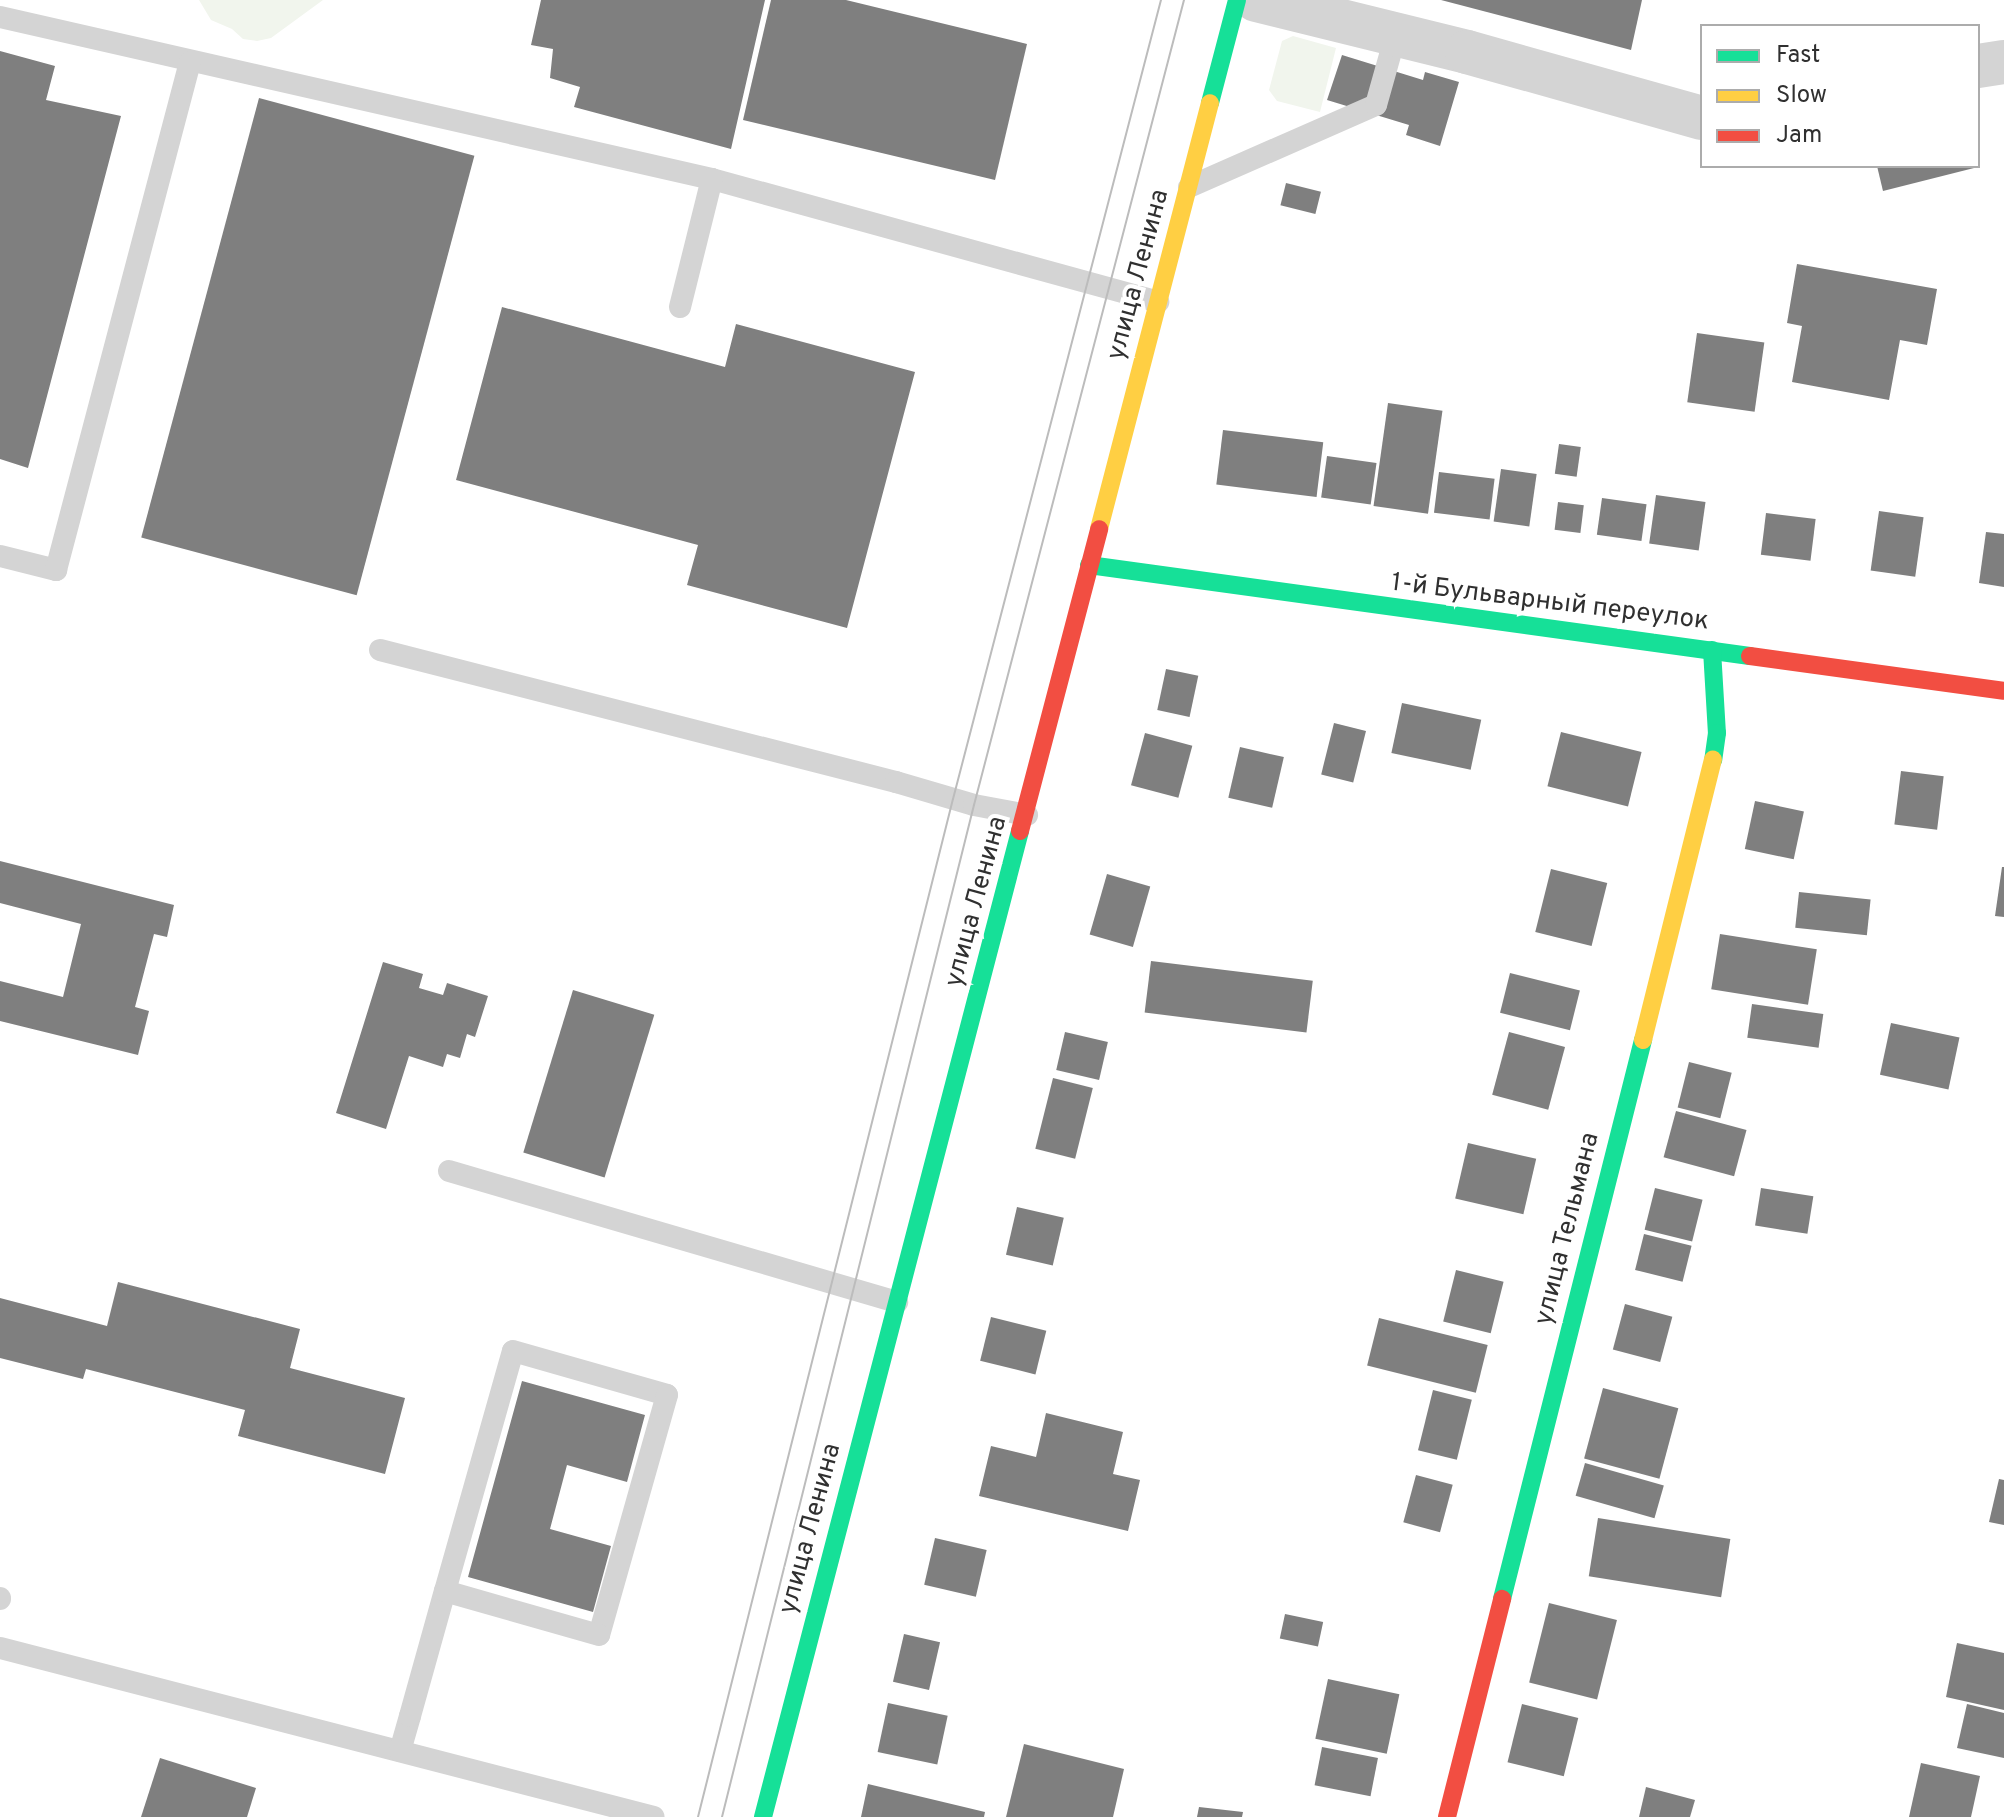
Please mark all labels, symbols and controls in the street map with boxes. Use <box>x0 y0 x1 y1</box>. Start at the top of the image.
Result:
legend <box>1700 24 1980 168</box>
text: Fast <box>1776 41 1820 71</box>
text: Slow <box>1776 81 1827 111</box>
text: Jam <box>1776 121 1822 151</box>
street label: улица Ленина <box>1101 186 1177 364</box>
street label: 1-й Бульварный переулок <box>1389 568 1711 638</box>
street label: улица Ленина <box>939 813 1015 991</box>
street label: улица Тельмана <box>1529 1129 1607 1329</box>
street label: улица Ленина <box>773 1440 849 1618</box>

